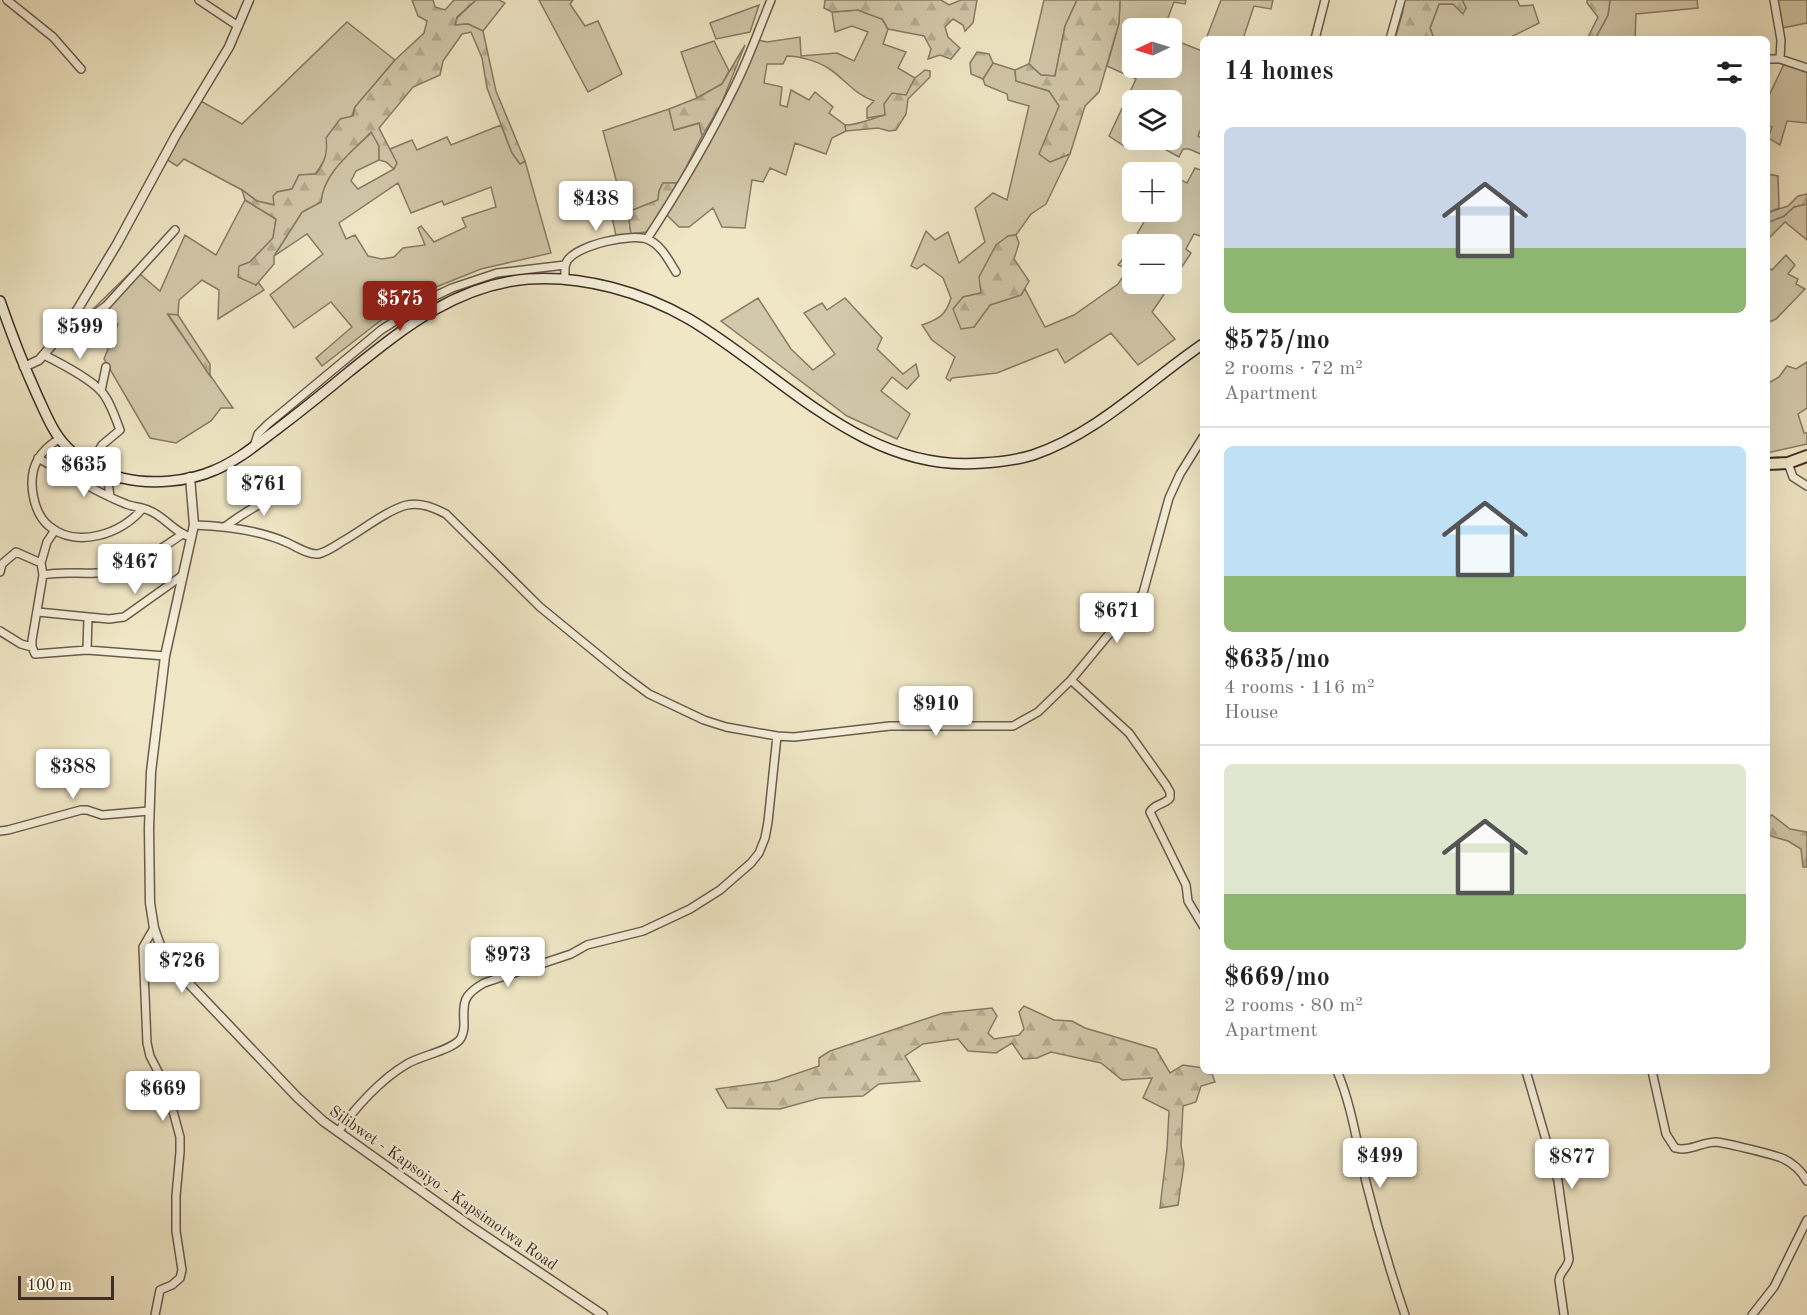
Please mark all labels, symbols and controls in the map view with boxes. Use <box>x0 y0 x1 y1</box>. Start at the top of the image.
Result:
north arrow <box>1122 18 1182 78</box>
map controls <box>1122 18 1182 294</box>
icon: filters <box>1713 56 1746 89</box>
text: 14 homes <box>1224 59 1333 85</box>
button: layers <box>1122 90 1182 150</box>
button: + <box>1122 162 1182 222</box>
icon: home <box>1431 166 1539 274</box>
pin: $438 <box>560 181 632 232</box>
text: $438 <box>573 190 619 210</box>
button: − <box>1122 234 1182 294</box>
pin: $575 <box>364 281 436 332</box>
text: $575 <box>377 290 423 310</box>
pin: $599 <box>44 309 116 360</box>
text: $599 <box>57 318 103 338</box>
text: $575/mo <box>1224 328 1330 354</box>
text: 2 rooms · 72 m² <box>1224 359 1363 379</box>
text: Apartment <box>1224 384 1318 404</box>
pin: $635 <box>48 447 120 498</box>
text: $635 <box>61 456 107 476</box>
pin: $761 <box>228 466 300 517</box>
text: $761 <box>241 475 287 495</box>
icon: home <box>1431 485 1539 593</box>
pin: $467 <box>99 544 171 595</box>
text: $467 <box>112 553 158 573</box>
pin: $671 <box>1081 593 1153 644</box>
text: $671 <box>1094 602 1140 622</box>
text: $635/mo <box>1224 647 1330 673</box>
text: 4 rooms · 116 m² <box>1224 678 1374 698</box>
pin: $910 <box>900 686 972 737</box>
text: $910 <box>913 695 959 715</box>
text: House <box>1224 703 1278 723</box>
pin: $388 <box>37 749 109 800</box>
text: $388 <box>50 758 96 778</box>
icon: home <box>1431 803 1539 911</box>
pin: $973 <box>472 937 544 988</box>
pin: $726 <box>146 943 218 994</box>
text: $973 <box>485 946 531 966</box>
text: $726 <box>159 952 205 972</box>
text: $669/mo <box>1224 965 1330 991</box>
text: 2 rooms · 80 m² <box>1224 996 1363 1016</box>
text: Apartment <box>1224 1021 1318 1041</box>
pin: $669 <box>127 1071 199 1122</box>
text: $669 <box>140 1080 186 1100</box>
street label: Silibwet - Kapsoiyo - Kapsimotwa Road <box>326 1103 560 1274</box>
pin: $499 <box>1344 1138 1416 1189</box>
pin: $877 <box>1536 1139 1608 1190</box>
text: $499 <box>1357 1147 1403 1167</box>
text: $877 <box>1549 1148 1595 1168</box>
scale bar <box>18 1273 114 1300</box>
text: 100 m <box>27 1278 72 1294</box>

